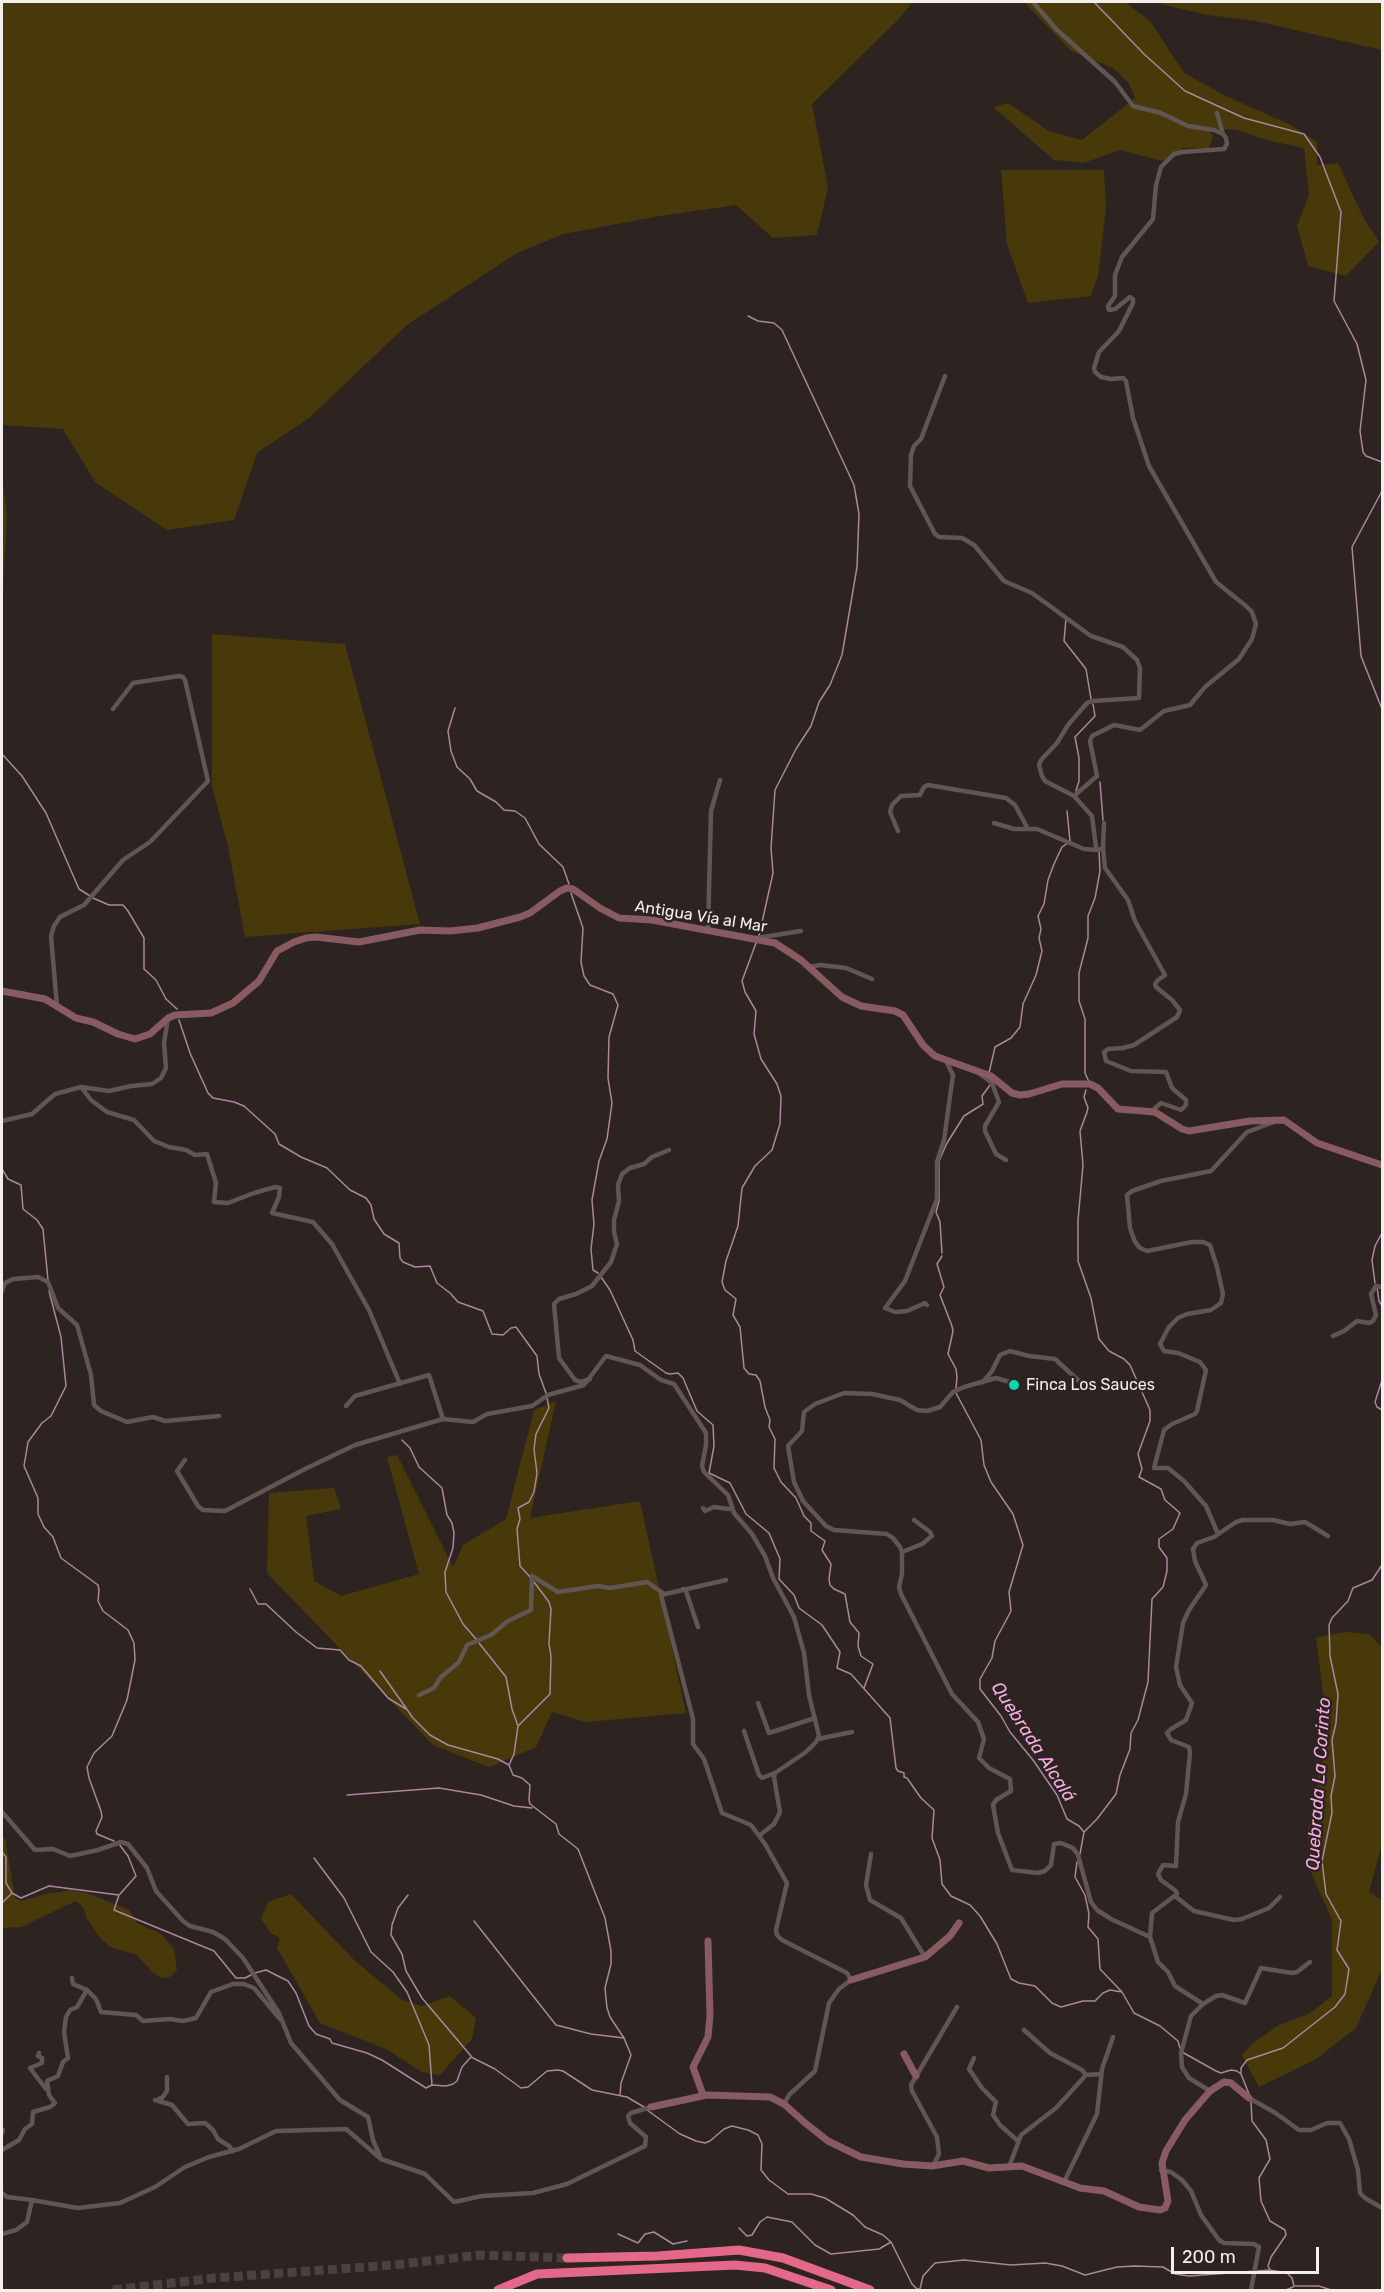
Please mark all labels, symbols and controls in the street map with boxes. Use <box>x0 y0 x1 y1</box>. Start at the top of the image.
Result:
street label: Antigua Vía al Mar <box>633 897 769 937</box>
place label: Finca Los Sauces <box>1026 1375 1155 1395</box>
marker: Finca Los Sauces <box>1007 1378 1021 1392</box>
water label: Quebrada Alcalá <box>986 1678 1080 1806</box>
water label: Quebrada La Corinto <box>1302 1697 1336 1871</box>
scale bar <box>1174 2235 1322 2273</box>
text: 200 m <box>1182 2246 1236 2268</box>

